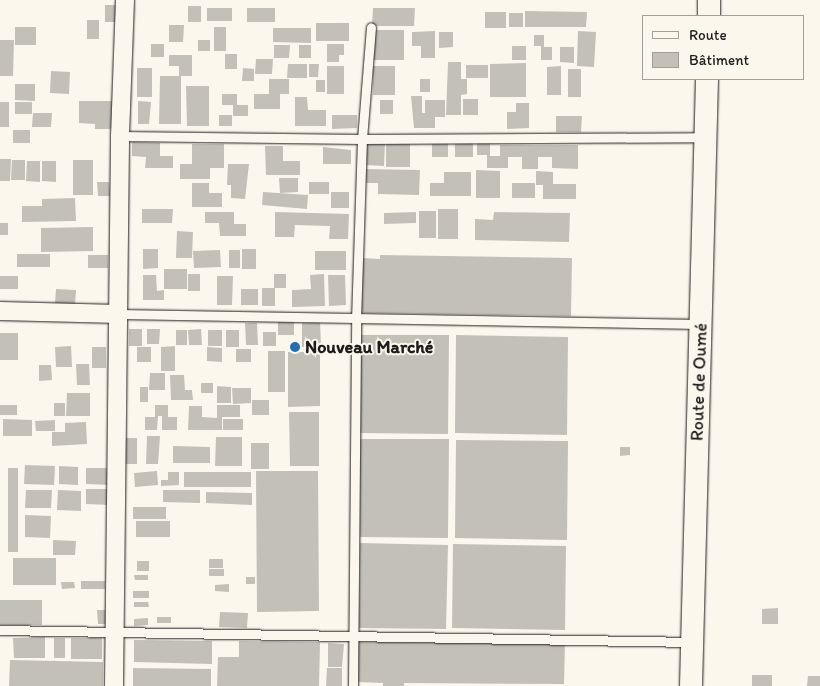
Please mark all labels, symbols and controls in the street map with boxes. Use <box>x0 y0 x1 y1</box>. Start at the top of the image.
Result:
legend <box>642 15 805 80</box>
text: Route <box>689 26 727 44</box>
text: Bâtiment <box>689 51 749 69</box>
street label: Route de Oumé <box>686 322 712 442</box>
place label: Nouveau Marché <box>305 336 433 358</box>
marker: Nouveau Marché <box>289 341 301 353</box>

